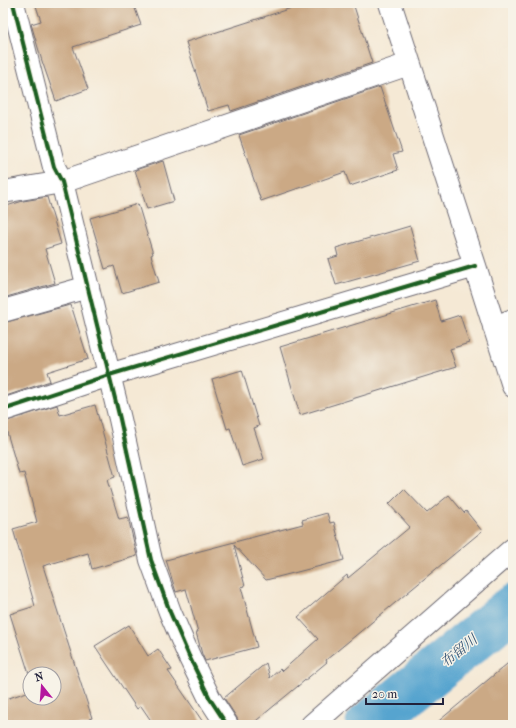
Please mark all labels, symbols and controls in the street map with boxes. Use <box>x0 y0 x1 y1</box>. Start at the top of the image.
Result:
water label: 布留川 <box>437 630 482 671</box>
north arrow <box>22 666 62 706</box>
text: N <box>33 669 46 684</box>
scale bar <box>366 680 443 706</box>
text: 20 m <box>372 687 397 701</box>

